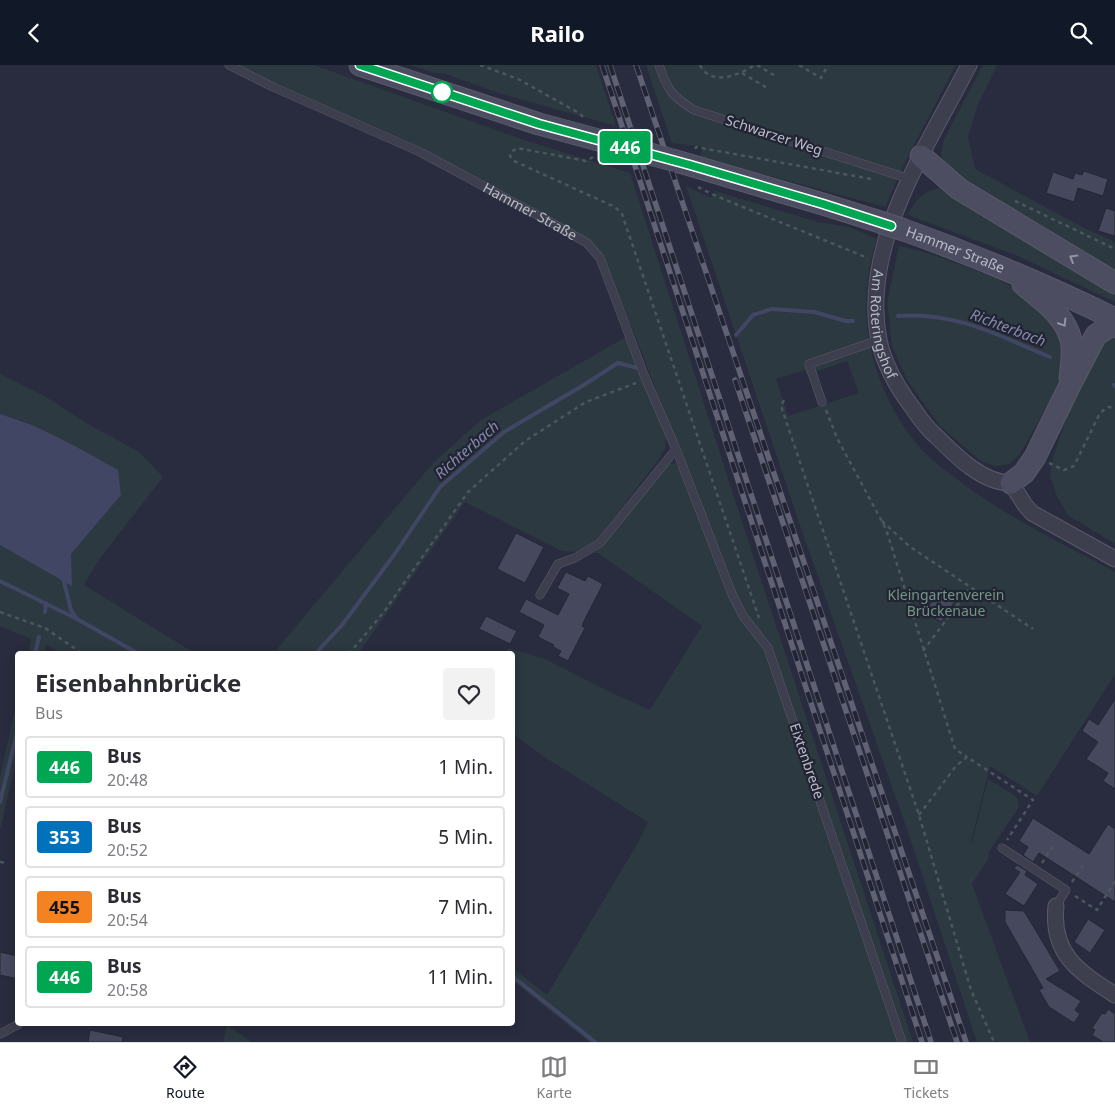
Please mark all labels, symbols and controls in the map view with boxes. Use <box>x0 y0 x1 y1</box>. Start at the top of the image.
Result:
text: Railo <box>530 18 585 48</box>
icon: back <box>20 19 48 47</box>
icon: search <box>1067 19 1095 47</box>
unlabelled marker <box>431 81 453 103</box>
street label: Schwarzer Weg <box>723 110 825 159</box>
line badge: 446 <box>596 131 654 163</box>
text: 446 <box>610 135 640 159</box>
street label: Hammer Straße <box>480 178 581 244</box>
street label: Hammer Straße <box>903 222 1008 277</box>
one-way arrow <box>1069 255 1078 265</box>
street label: Am Röteringshof <box>867 268 902 383</box>
water label: Richterbach <box>968 304 1049 351</box>
one-way arrow <box>1056 318 1066 327</box>
water label: Richterbach <box>430 416 503 483</box>
park label: Kleingartenverein Brückenaue <box>888 585 1004 620</box>
text: Eisenbahnbrücke <box>35 666 241 699</box>
button: heart <box>443 668 495 720</box>
text: Bus <box>35 702 63 724</box>
street label: Eixtenbrede <box>786 720 829 801</box>
text: Bus <box>107 743 142 769</box>
text: 1 Min. <box>438 754 493 780</box>
text: 446 <box>49 755 80 779</box>
text: 20:48 <box>107 769 148 791</box>
text: Bus <box>107 813 142 839</box>
text: 5 Min. <box>438 824 493 850</box>
text: 353 <box>49 825 80 849</box>
text: 20:52 <box>107 839 148 861</box>
text: Bus <box>107 883 142 909</box>
text: 7 Min. <box>438 894 493 920</box>
text: 455 <box>49 895 80 919</box>
text: 20:54 <box>107 909 148 931</box>
text: Bus <box>107 953 142 979</box>
text: 11 Min. <box>427 964 493 990</box>
text: 446 <box>49 965 80 989</box>
text: 20:58 <box>107 979 148 1001</box>
tab: Route <box>166 1053 205 1102</box>
tab: Karte <box>537 1053 572 1102</box>
tab: Tickets <box>904 1053 949 1102</box>

